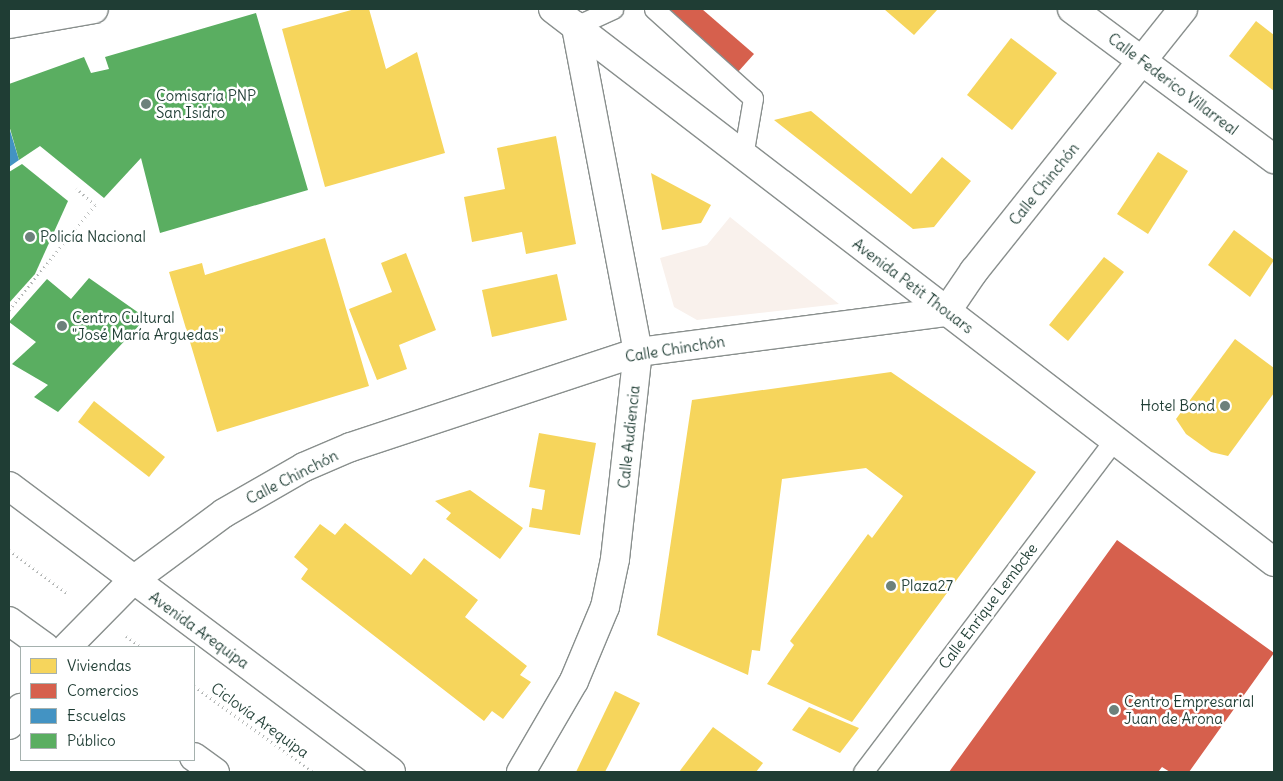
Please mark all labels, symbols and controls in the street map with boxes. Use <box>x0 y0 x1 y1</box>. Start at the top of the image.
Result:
street label: Calle Federico Villarreal <box>1104 29 1242 139</box>
place label: Comisaría PNP San Isidro <box>156 86 256 121</box>
marker: Comisaría PNP San Isidro <box>140 98 152 110</box>
street label: Calle Chinchón <box>1005 139 1083 229</box>
place label: Policía Nacional <box>40 228 146 246</box>
marker: Policía Nacional <box>24 231 36 243</box>
street label: Avenida Petit Thouars <box>849 235 977 337</box>
place label: Centro Cultural "José María Arguedas" <box>72 308 224 343</box>
marker: Centro Cultural "José María Arguedas" <box>56 320 68 332</box>
street label: Calle Chinchón <box>624 332 726 366</box>
street label: Calle Audiencia <box>615 385 643 489</box>
place label: Hotel Bond <box>1140 397 1215 415</box>
marker: Hotel Bond <box>1219 400 1231 412</box>
street label: Calle Chinchón <box>243 446 341 508</box>
street label: Calle Enrique Lembcke <box>935 540 1041 672</box>
place label: Plaza27 <box>901 577 953 595</box>
marker: Plaza27 <box>885 580 897 592</box>
street label: Avenida Arequipa <box>146 588 252 672</box>
legend <box>20 646 195 761</box>
text: Viviendas <box>67 656 131 675</box>
street label: Ciclovía Arequipa <box>208 679 312 761</box>
text: Comercios <box>67 681 139 700</box>
place label: Centro Empresarial Juan de Arona <box>1124 692 1254 727</box>
marker: Centro Empresarial Juan de Arona <box>1108 704 1120 716</box>
text: Escuelas <box>67 706 126 725</box>
text: Público <box>67 731 116 750</box>

